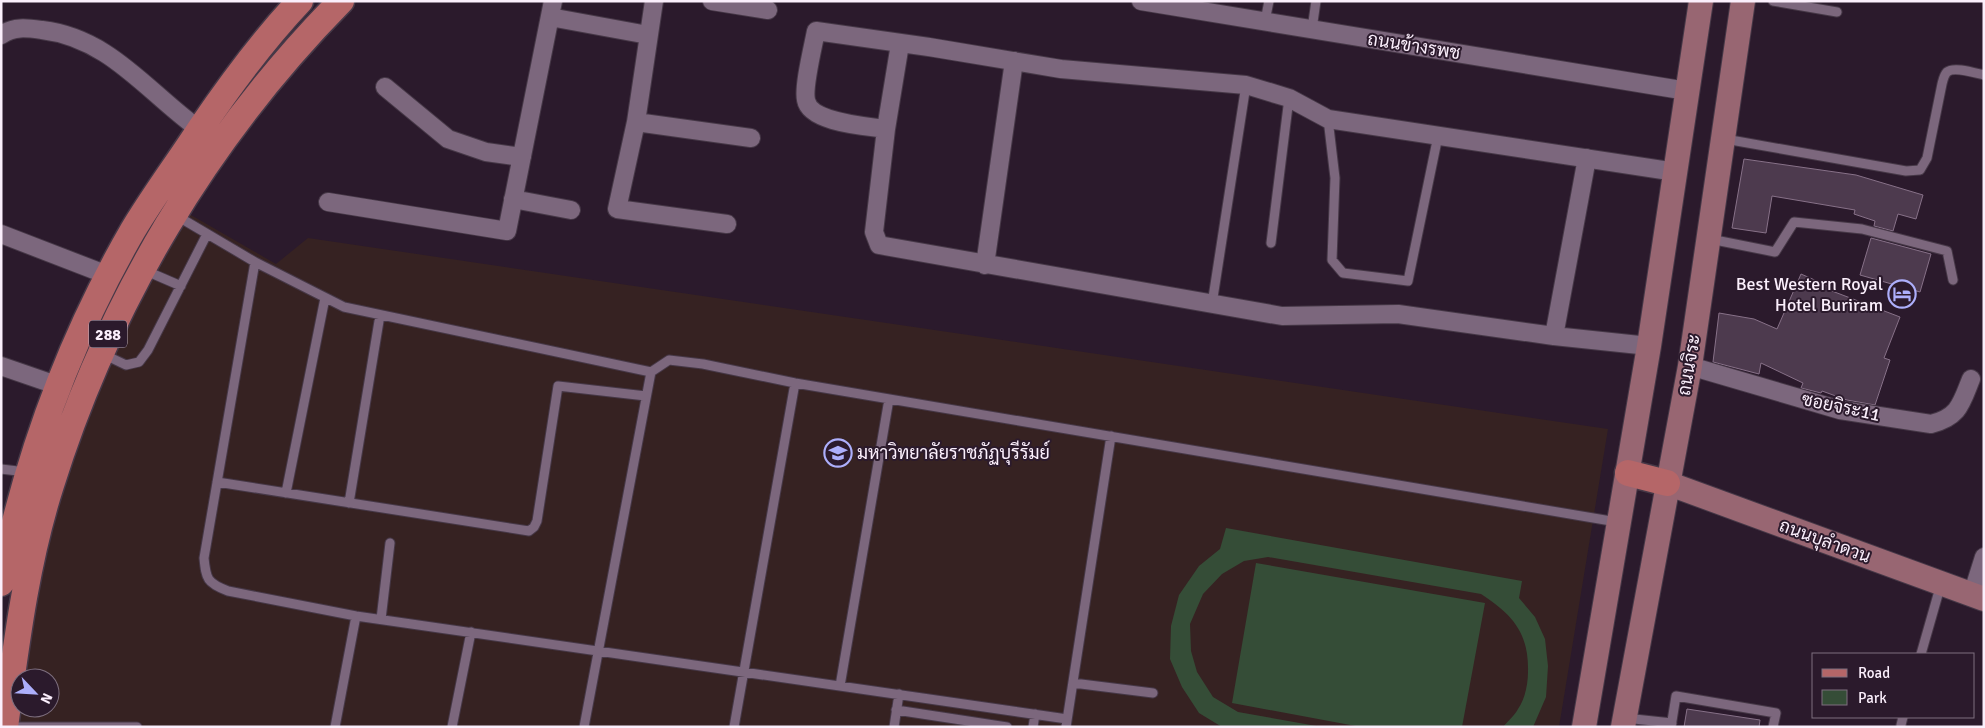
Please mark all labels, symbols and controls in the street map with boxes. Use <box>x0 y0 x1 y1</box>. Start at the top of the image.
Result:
street label: ถนนข้างรพช <box>1366 27 1462 64</box>
place label: Best Western Royal Hotel Buriram <box>1736 273 1883 316</box>
hotel icon: Best Western Royal Hotel Buriram <box>1887 279 1917 309</box>
road number: 288 <box>89 320 127 348</box>
street label: ถนนจิระ <box>1673 333 1705 397</box>
street label: ซอยจิระ11 <box>1800 388 1882 426</box>
school or university icon: มหาวิทยาลัยราชภัฏบุรีรัมย์ <box>823 438 853 468</box>
place label: มหาวิทยาลัยราชภัฏบุรีรัมย์ <box>857 440 1050 465</box>
street label: ถนนบุลำดวน <box>1776 514 1874 569</box>
legend <box>1812 653 1975 718</box>
text: Road <box>1858 664 1890 682</box>
north arrow <box>10 668 60 718</box>
text: Park <box>1858 689 1887 707</box>
text: N <box>37 690 56 706</box>

